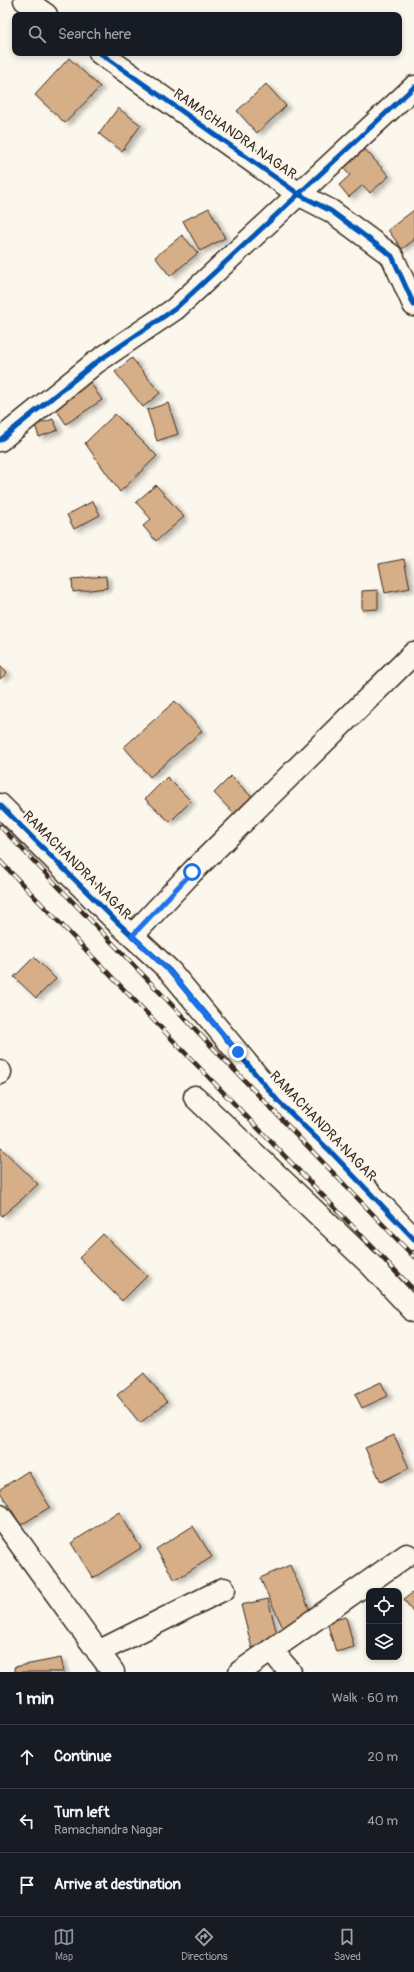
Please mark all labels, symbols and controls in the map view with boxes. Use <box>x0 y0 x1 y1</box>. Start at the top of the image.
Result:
search box <box>12 12 402 56</box>
icon: search <box>26 23 48 45</box>
text: Search here <box>58 25 131 44</box>
street label: RAMACHANDRA NAGAR <box>170 85 300 183</box>
street label: RAMACHANDRA NAGAR <box>19 807 135 923</box>
route start <box>183 863 201 881</box>
route end <box>229 1043 247 1061</box>
street label: RAMACHANDRA NAGAR <box>266 1067 380 1185</box>
map controls <box>366 1588 402 1660</box>
button: locate <box>366 1588 402 1624</box>
button: layers <box>366 1624 402 1660</box>
text: 1 min <box>16 1688 54 1709</box>
text: Walk · 60 m <box>332 1690 398 1706</box>
icon: ahead <box>16 1746 38 1768</box>
text: Continue <box>54 1747 112 1766</box>
text: 20 m <box>367 1749 398 1765</box>
text: Turn left <box>54 1803 110 1822</box>
icon: left <box>16 1810 38 1832</box>
text: 40 m <box>367 1813 398 1829</box>
text: Ramachandra Nagar <box>54 1822 163 1838</box>
icon: arrive <box>16 1874 38 1896</box>
text: Arrive at destination <box>54 1875 181 1894</box>
tab: Map <box>53 1926 75 1963</box>
tab: Directions <box>181 1926 228 1963</box>
tab: Saved <box>334 1926 361 1963</box>

